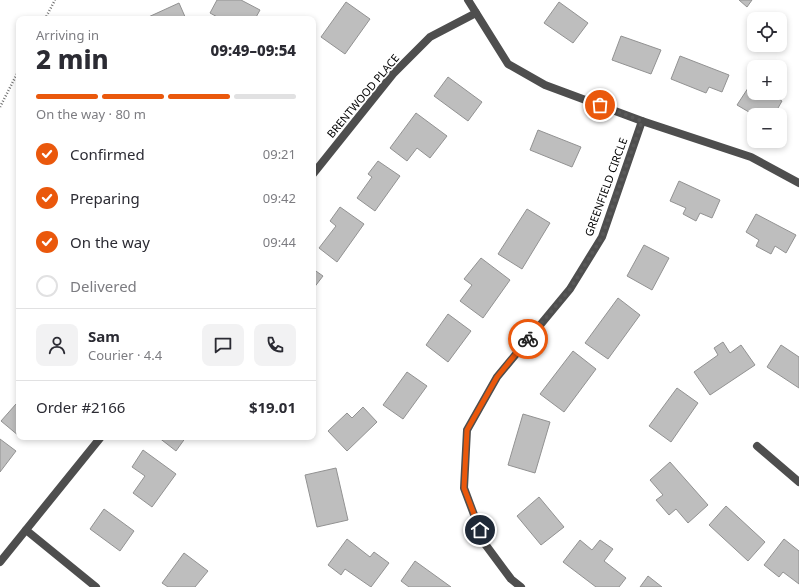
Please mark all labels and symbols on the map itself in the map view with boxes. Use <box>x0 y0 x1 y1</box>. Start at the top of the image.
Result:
street label: BRENTWOOD PLACE <box>323 51 402 141</box>
pin <box>583 88 617 122</box>
street label: GREENFIELD CIRCLE <box>581 135 630 238</box>
courier <box>508 319 548 359</box>
pin <box>463 513 497 547</box>

